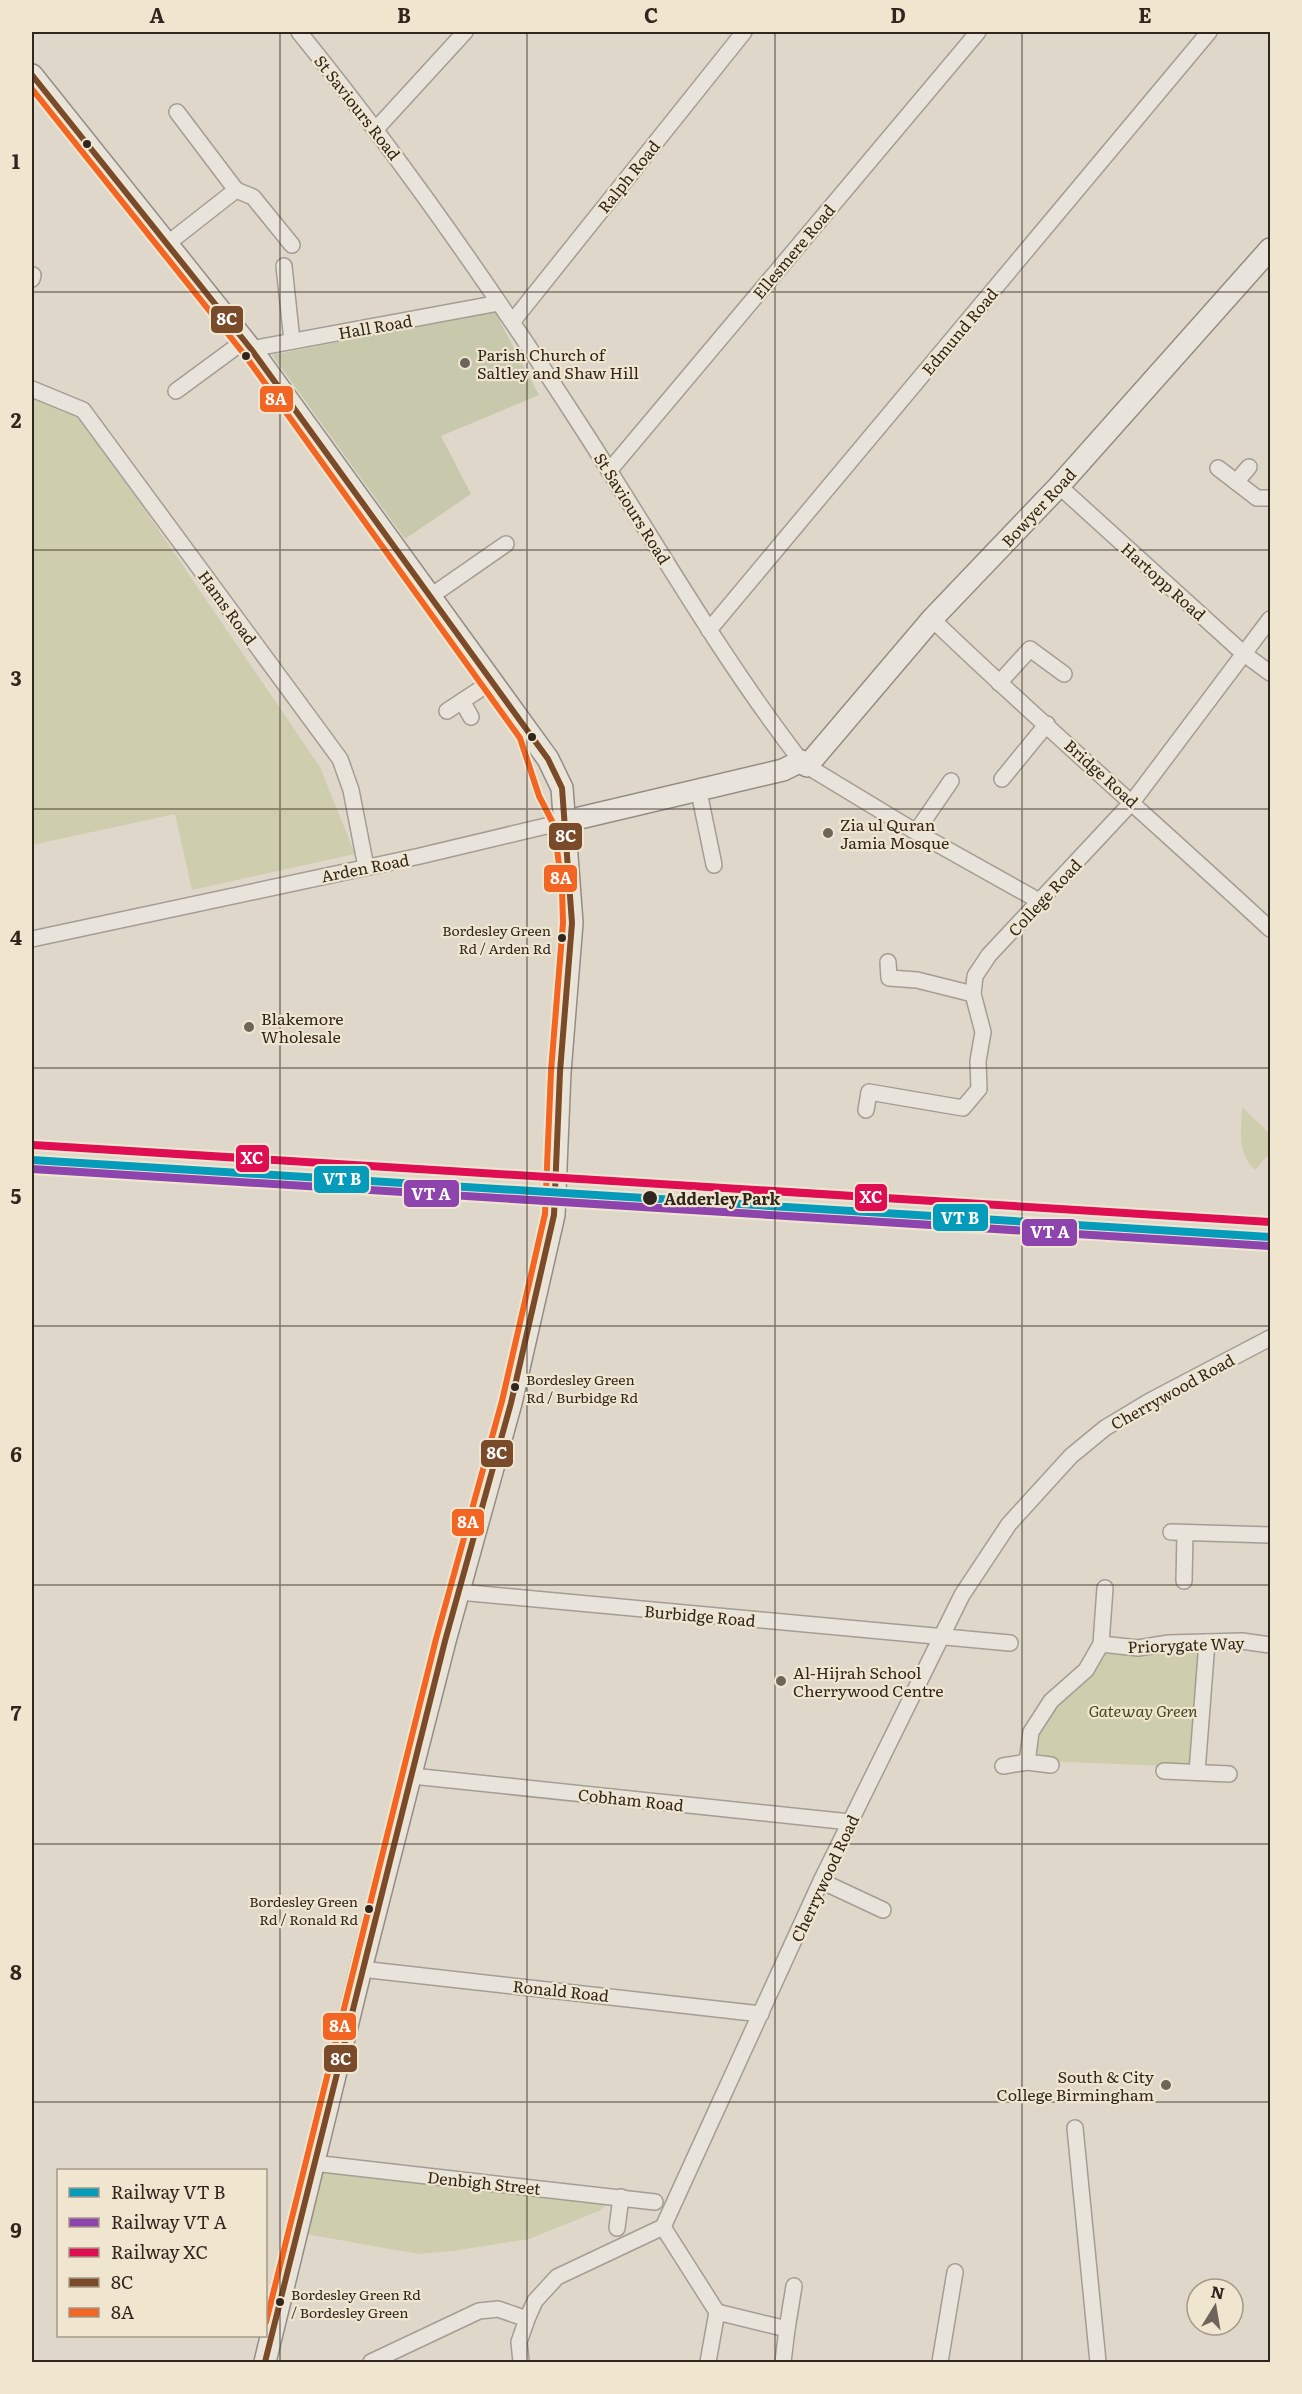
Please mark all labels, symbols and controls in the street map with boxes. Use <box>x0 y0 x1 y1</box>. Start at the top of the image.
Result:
text: A <box>149 0 165 29</box>
text: B <box>397 0 411 29</box>
text: C <box>644 0 658 29</box>
text: D <box>890 0 906 29</box>
text: E <box>1138 0 1152 29</box>
street label: St Saviours Road <box>309 49 407 165</box>
street label: Ralph Road <box>591 134 665 218</box>
unlabelled marker <box>81 138 93 150</box>
text: 1 <box>12 145 20 175</box>
street label: Ellesmere Road <box>746 198 840 304</box>
street label: Edmund Road <box>915 282 1003 380</box>
line badge: 8C <box>210 305 244 334</box>
text: 8C <box>217 306 237 330</box>
street label: Hall Road <box>336 308 414 344</box>
place label: Parish Church of Saltley and Shaw Hill <box>477 342 639 384</box>
unlabelled marker <box>240 350 252 362</box>
marker: Parish Church of Saltley and Shaw Hill <box>458 356 472 370</box>
line badge: 8A <box>259 385 294 413</box>
text: 8A <box>265 386 287 410</box>
text: 2 <box>11 404 22 434</box>
street label: St Saviours Road <box>589 448 677 569</box>
street label: Bowyer Road <box>995 462 1081 552</box>
street label: Hartopp Road <box>1116 536 1212 626</box>
street label: Hams Road <box>193 565 263 649</box>
text: 3 <box>10 662 22 692</box>
unlabelled marker <box>526 731 538 743</box>
street label: Bridge Road <box>1060 733 1144 813</box>
place label: Zia ul Quran Jamia Mosque <box>840 812 949 854</box>
line badge: 8C <box>548 822 583 851</box>
text: 8C <box>556 823 576 847</box>
marker: Zia ul Quran Jamia Mosque <box>821 826 835 840</box>
street label: Arden Road <box>319 847 411 887</box>
street label: College Road <box>1002 853 1086 941</box>
line badge: 8A <box>543 864 578 893</box>
text: 8A <box>550 865 572 889</box>
place label: Bordesley Green Rd / Arden Rd <box>442 920 551 958</box>
text: 4 <box>10 921 22 951</box>
marker: Bordesley Green Rd / Arden Rd <box>556 932 568 944</box>
place label: Blakemore Wholesale <box>261 1006 344 1048</box>
marker: Blakemore Wholesale <box>242 1020 256 1034</box>
line badge: XC <box>235 1144 270 1173</box>
text: XC <box>241 1145 263 1169</box>
line badge: VT B <box>313 1165 370 1194</box>
text: VT B <box>323 1166 361 1190</box>
line badge: VT A <box>403 1179 460 1208</box>
text: 5 <box>11 1180 22 1210</box>
text: VT A <box>411 1181 451 1205</box>
line badge: XC <box>854 1183 888 1212</box>
text: XC <box>860 1184 882 1208</box>
place label: Adderley Park <box>664 1186 781 1210</box>
marker: Adderley Park <box>641 1189 659 1207</box>
line badge: VT B <box>932 1203 989 1232</box>
text: VT B <box>941 1205 979 1229</box>
line badge: VT A <box>1021 1218 1078 1247</box>
text: VT A <box>1030 1219 1070 1243</box>
street label: Cherrywood Road <box>1106 1347 1238 1435</box>
place label: Bordesley Green Rd / Burbidge Rd <box>526 1369 638 1407</box>
marker: Bordesley Green Rd / Burbidge Rd <box>509 1381 521 1393</box>
text: 6 <box>10 1438 22 1468</box>
line badge: 8C <box>480 1439 514 1468</box>
text: 8C <box>487 1440 507 1464</box>
line badge: 8A <box>451 1508 485 1537</box>
text: 8A <box>457 1509 479 1533</box>
street label: Burbidge Road <box>643 1598 757 1632</box>
street label: Priorygate Way <box>1127 1630 1246 1658</box>
place label: Al-Hijrah School Cherrywood Centre <box>793 1660 944 1702</box>
marker: Al-Hijrah School Cherrywood Centre <box>774 1674 788 1688</box>
text: 7 <box>11 1697 22 1727</box>
park label: Gateway Green <box>1088 1698 1198 1722</box>
street label: Cobham Road <box>577 1782 685 1817</box>
street label: Cherrywood Road <box>784 1810 864 1946</box>
place label: Bordesley Green Rd / Ronald Rd <box>249 1891 358 1929</box>
marker: Bordesley Green Rd / Ronald Rd <box>363 1903 375 1915</box>
text: 8 <box>10 1956 22 1986</box>
street label: Ronald Road <box>512 1973 610 2007</box>
line badge: 8A <box>322 2012 357 2041</box>
text: 8A <box>329 2013 351 2037</box>
line badge: 8C <box>323 2044 358 2073</box>
text: 8C <box>331 2046 351 2070</box>
place label: South & City College Birmingham <box>996 2064 1155 2106</box>
marker: South & City College Birmingham <box>1159 2078 1173 2092</box>
street label: Denbigh Street <box>426 2164 542 2200</box>
legend <box>57 2169 267 2337</box>
text: Railway VT B <box>111 2178 225 2205</box>
text: Railway VT A <box>111 2208 227 2235</box>
text: 9 <box>10 2214 22 2244</box>
text: Railway XC <box>111 2238 208 2265</box>
text: 8C <box>111 2268 134 2295</box>
north arrow <box>1185 2277 1245 2337</box>
text: N <box>1209 2278 1227 2304</box>
place label: Bordesley Green Rd / Bordesley Green <box>291 2284 421 2322</box>
marker: Bordesley Green Rd / Bordesley Green <box>274 2296 286 2308</box>
text: 8A <box>111 2298 134 2325</box>

